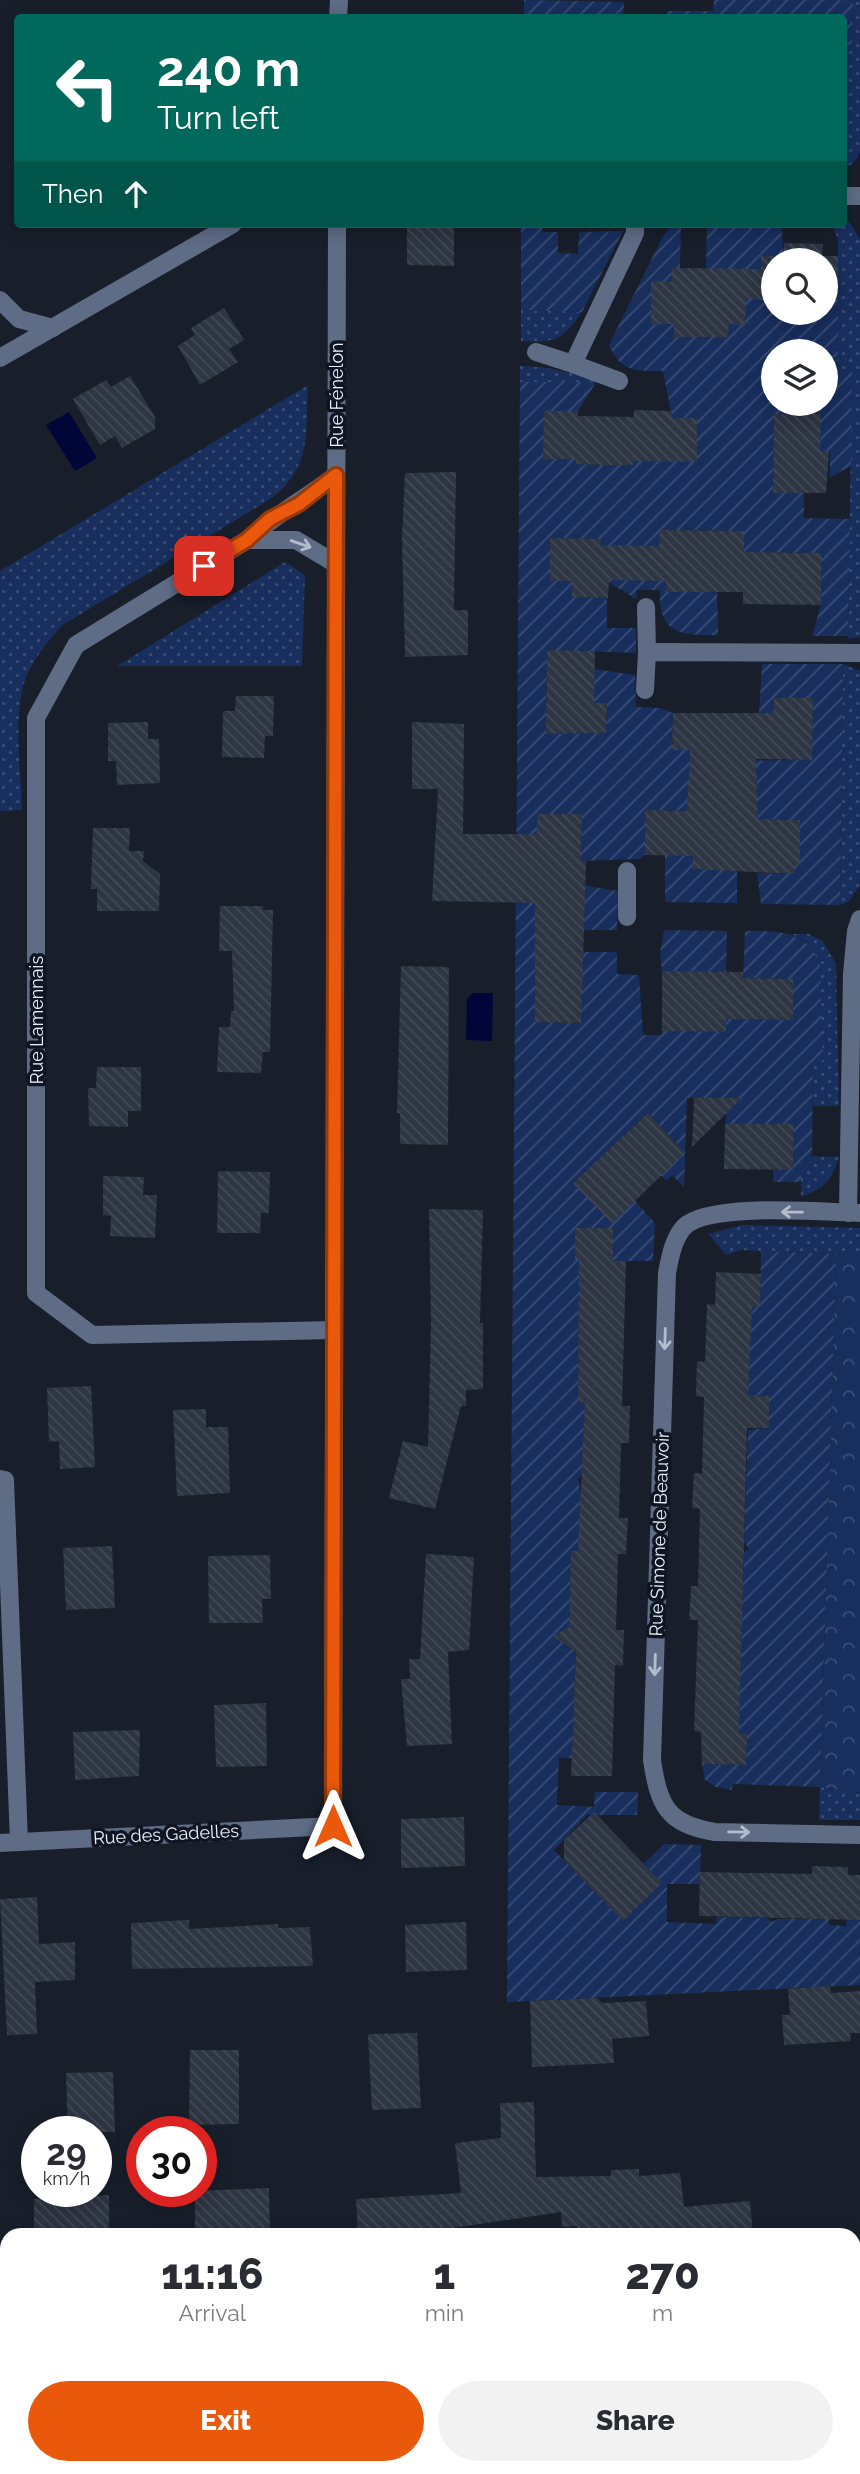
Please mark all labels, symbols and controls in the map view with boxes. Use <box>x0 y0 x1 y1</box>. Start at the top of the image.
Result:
text: 240 m <box>157 40 300 97</box>
icon: left <box>42 42 133 133</box>
text: Turn left <box>157 99 279 136</box>
icon: ahead <box>117 175 155 213</box>
text: Then <box>42 179 103 209</box>
map controls <box>761 248 838 416</box>
button: search <box>761 248 838 325</box>
button: layers <box>761 339 838 416</box>
street label: Rue Fénelon <box>326 342 347 448</box>
pin <box>174 536 234 596</box>
one-way arrow <box>290 539 312 551</box>
icon: arrive <box>185 547 223 585</box>
street label: Rue Lamennais <box>26 956 47 1084</box>
one-way arrow <box>781 1205 804 1219</box>
one-way arrow <box>658 1328 671 1351</box>
street label: Rue Simone de Beauvoir <box>645 1431 673 1637</box>
one-way arrow <box>648 1653 661 1676</box>
position arrow <box>296 1789 370 1863</box>
street label: Rue des Gadelles <box>93 1820 240 1848</box>
one-way arrow <box>727 1826 750 1839</box>
speed limit sign: 30 <box>126 2116 217 2207</box>
text: 29 <box>46 2132 87 2173</box>
text: km/h <box>43 2168 90 2189</box>
text: 11:16 <box>161 2250 264 2299</box>
text: 1 <box>434 2250 455 2299</box>
text: 270 <box>625 2250 700 2299</box>
text: Arrival <box>179 2299 246 2326</box>
text: min <box>425 2299 464 2326</box>
text: m <box>652 2299 673 2326</box>
button: Exit <box>28 2381 424 2461</box>
button: Share <box>438 2381 833 2461</box>

